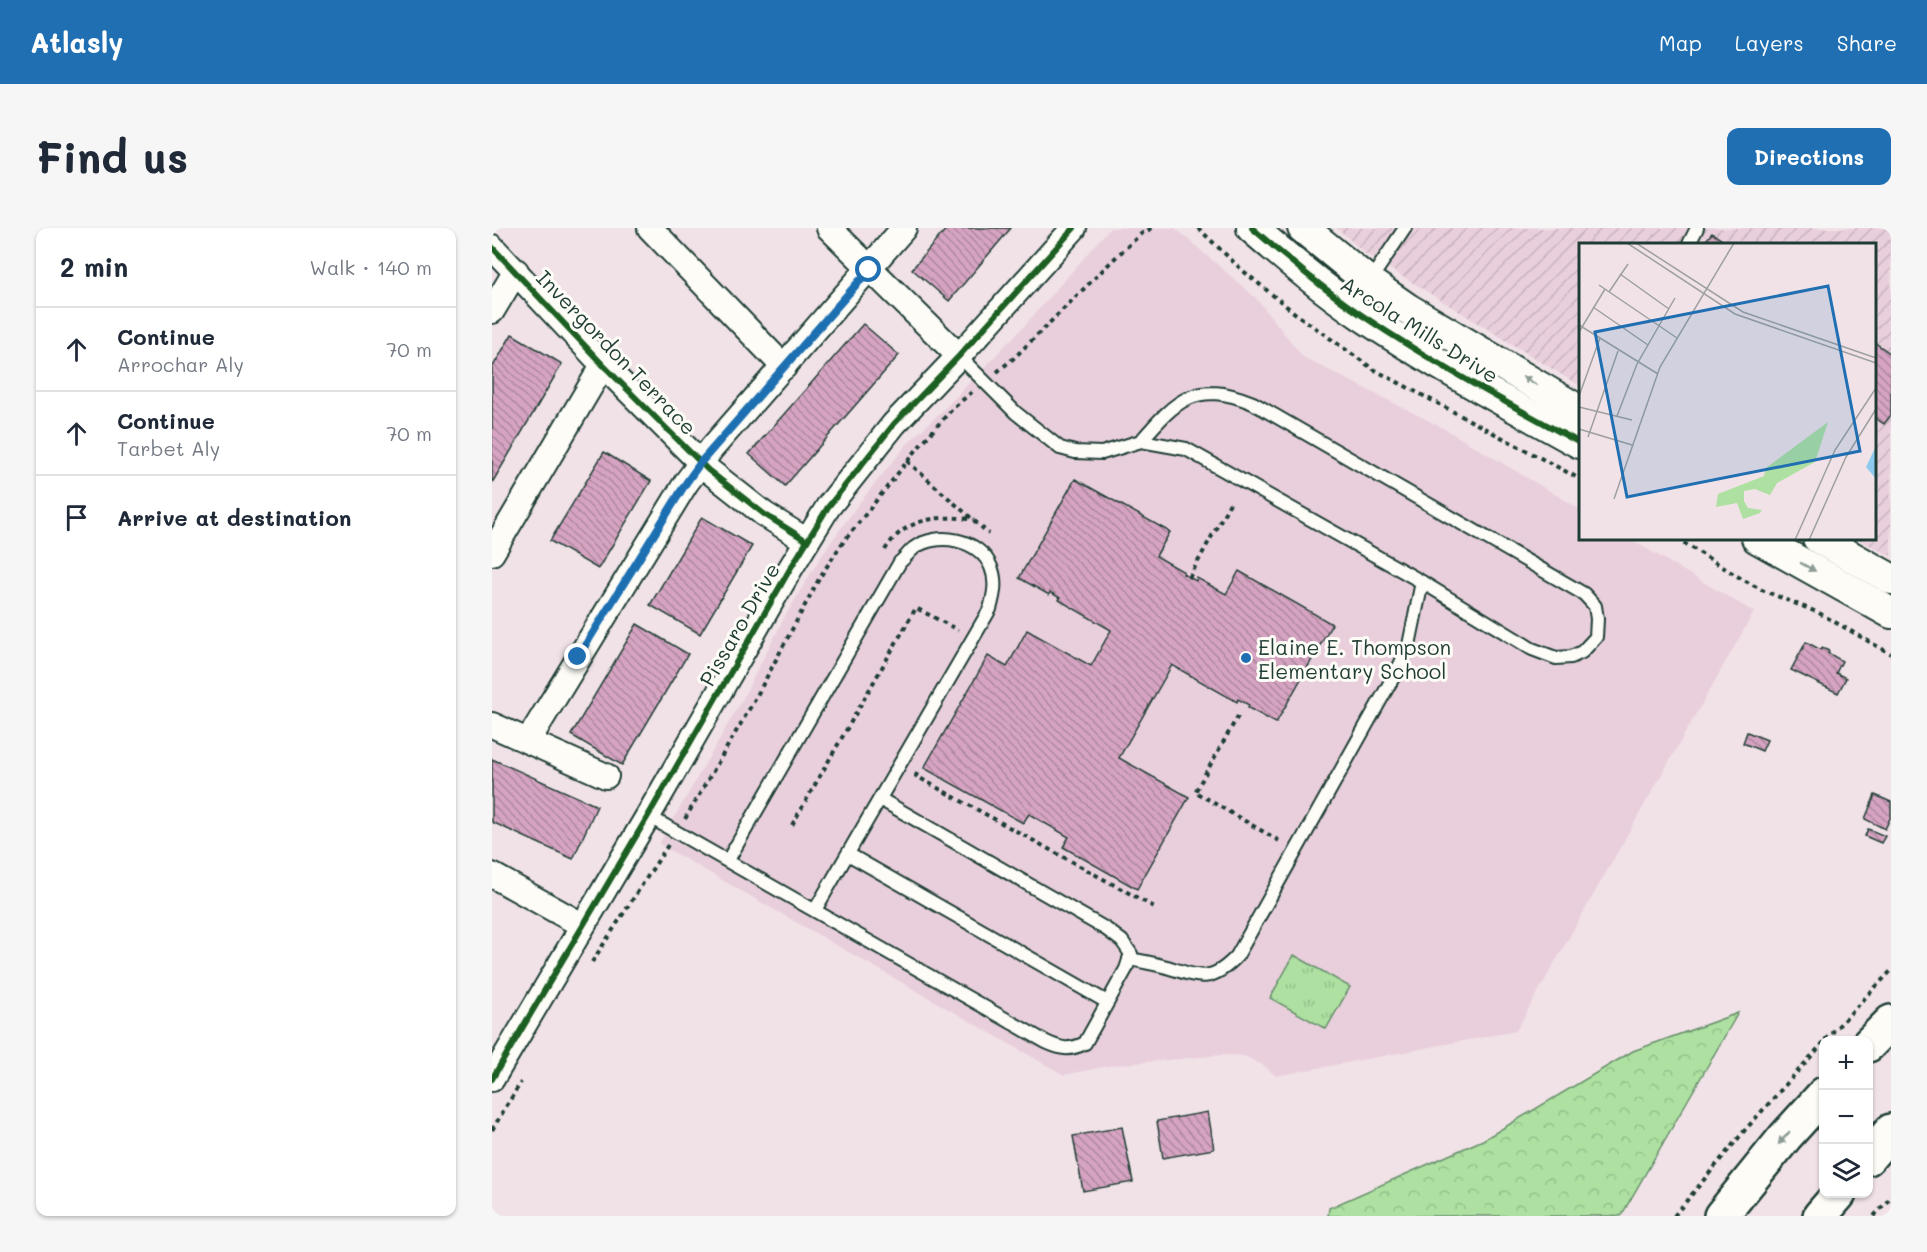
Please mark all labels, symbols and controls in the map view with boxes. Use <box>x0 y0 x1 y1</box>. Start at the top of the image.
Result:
text: Atlasly <box>30 24 124 60</box>
text: Map <box>1659 29 1702 56</box>
text: Layers <box>1735 29 1804 56</box>
text: Share <box>1837 29 1897 56</box>
button: Directions <box>1727 128 1891 185</box>
text: Find us <box>36 129 188 184</box>
inset map <box>1579 243 1876 540</box>
text: 2 min <box>60 250 128 284</box>
text: Walk · 140 m <box>309 254 432 280</box>
route start <box>855 256 881 282</box>
street label: Invergordon Terrace <box>531 264 703 440</box>
street label: Arcola Mills Drive <box>1336 270 1504 388</box>
text: Continue <box>117 322 215 351</box>
icon: ahead <box>60 333 93 366</box>
text: 70 m <box>386 336 432 362</box>
text: Arrochar Aly <box>117 351 244 377</box>
one-way arrow <box>1522 376 1538 387</box>
text: Continue <box>117 406 215 435</box>
icon: ahead <box>60 417 93 450</box>
text: 70 m <box>386 420 432 446</box>
text: Tarbet Aly <box>117 435 220 461</box>
icon: arrive <box>60 501 93 534</box>
text: Arrive at destination <box>117 503 352 532</box>
street label: Pissaro Drive <box>693 558 785 690</box>
one-way arrow <box>1800 562 1817 572</box>
place label: Elaine E. Thompson Elementary School <box>1258 633 1451 684</box>
route end <box>564 643 590 669</box>
marker: Elaine E. Thompson Elementary School <box>1239 651 1253 665</box>
map controls <box>1819 1036 1873 1198</box>
button: + <box>1819 1036 1873 1090</box>
button: − <box>1819 1090 1873 1144</box>
one-way arrow <box>1778 1130 1791 1146</box>
button: layers <box>1819 1144 1873 1198</box>

